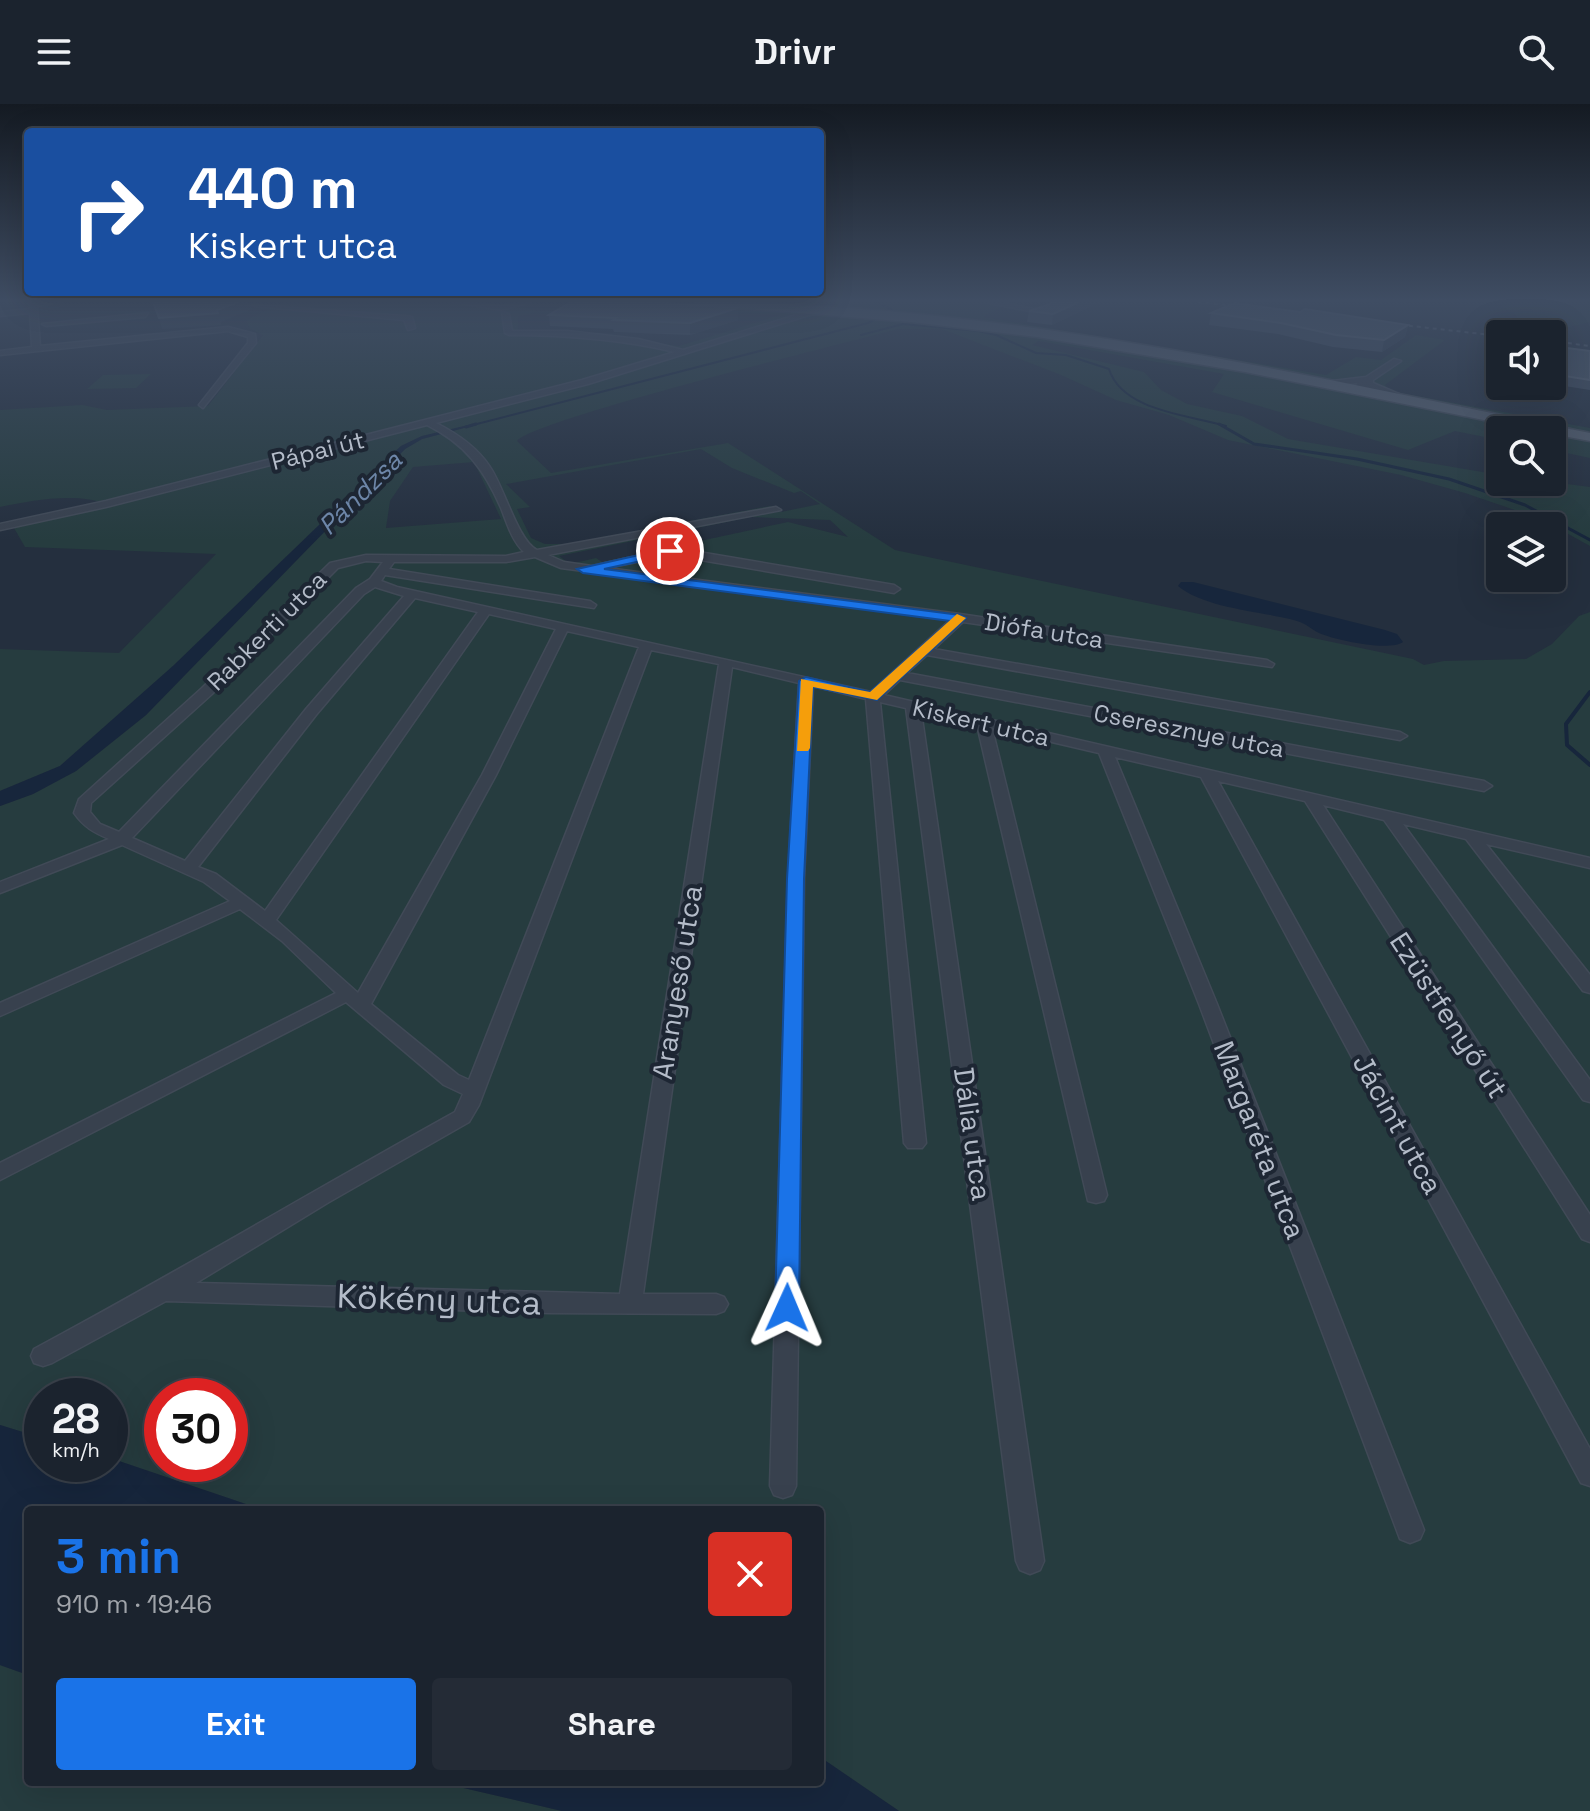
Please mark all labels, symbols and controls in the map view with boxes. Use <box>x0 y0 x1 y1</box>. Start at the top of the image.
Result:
text: Drivr <box>754 29 836 75</box>
icon: menu <box>32 30 76 74</box>
icon: search <box>1514 30 1558 74</box>
text: 440 m <box>188 153 358 224</box>
icon: right <box>56 160 160 264</box>
text: Kiskert utca <box>188 223 397 269</box>
map controls <box>1486 320 1566 592</box>
button: sound <box>1486 320 1566 400</box>
button: search <box>1486 416 1566 496</box>
street label: Pápai út <box>268 424 368 477</box>
water label: Pándzsa <box>311 443 410 542</box>
button: layers <box>1486 512 1566 592</box>
pin <box>636 517 704 585</box>
icon: arrive <box>648 529 692 573</box>
street label: Rabkerti utca <box>200 564 333 697</box>
street label: Diófa utca <box>982 606 1106 655</box>
street label: Kiskert utca <box>910 692 1053 753</box>
street label: Cseresznye utca <box>1091 697 1287 764</box>
street label: Aranyeső utca <box>644 882 710 1082</box>
street label: Ezüstfenyő út <box>1382 925 1516 1105</box>
street label: Margaréta utca <box>1206 1036 1314 1244</box>
street label: Jácint utca <box>1345 1048 1451 1200</box>
street label: Dália utca <box>946 1065 1000 1203</box>
position arrow <box>745 1266 829 1350</box>
street label: Kökény utca <box>336 1274 542 1325</box>
speed limit sign: 30 <box>144 1378 248 1482</box>
text: 28 <box>52 1394 100 1445</box>
text: km/h <box>52 1437 100 1463</box>
text: 3 min <box>56 1526 181 1587</box>
button: close <box>708 1532 792 1616</box>
text: 910 m · 19:46 <box>56 1587 212 1621</box>
button: Exit <box>56 1678 416 1770</box>
button: Share <box>432 1678 792 1770</box>

